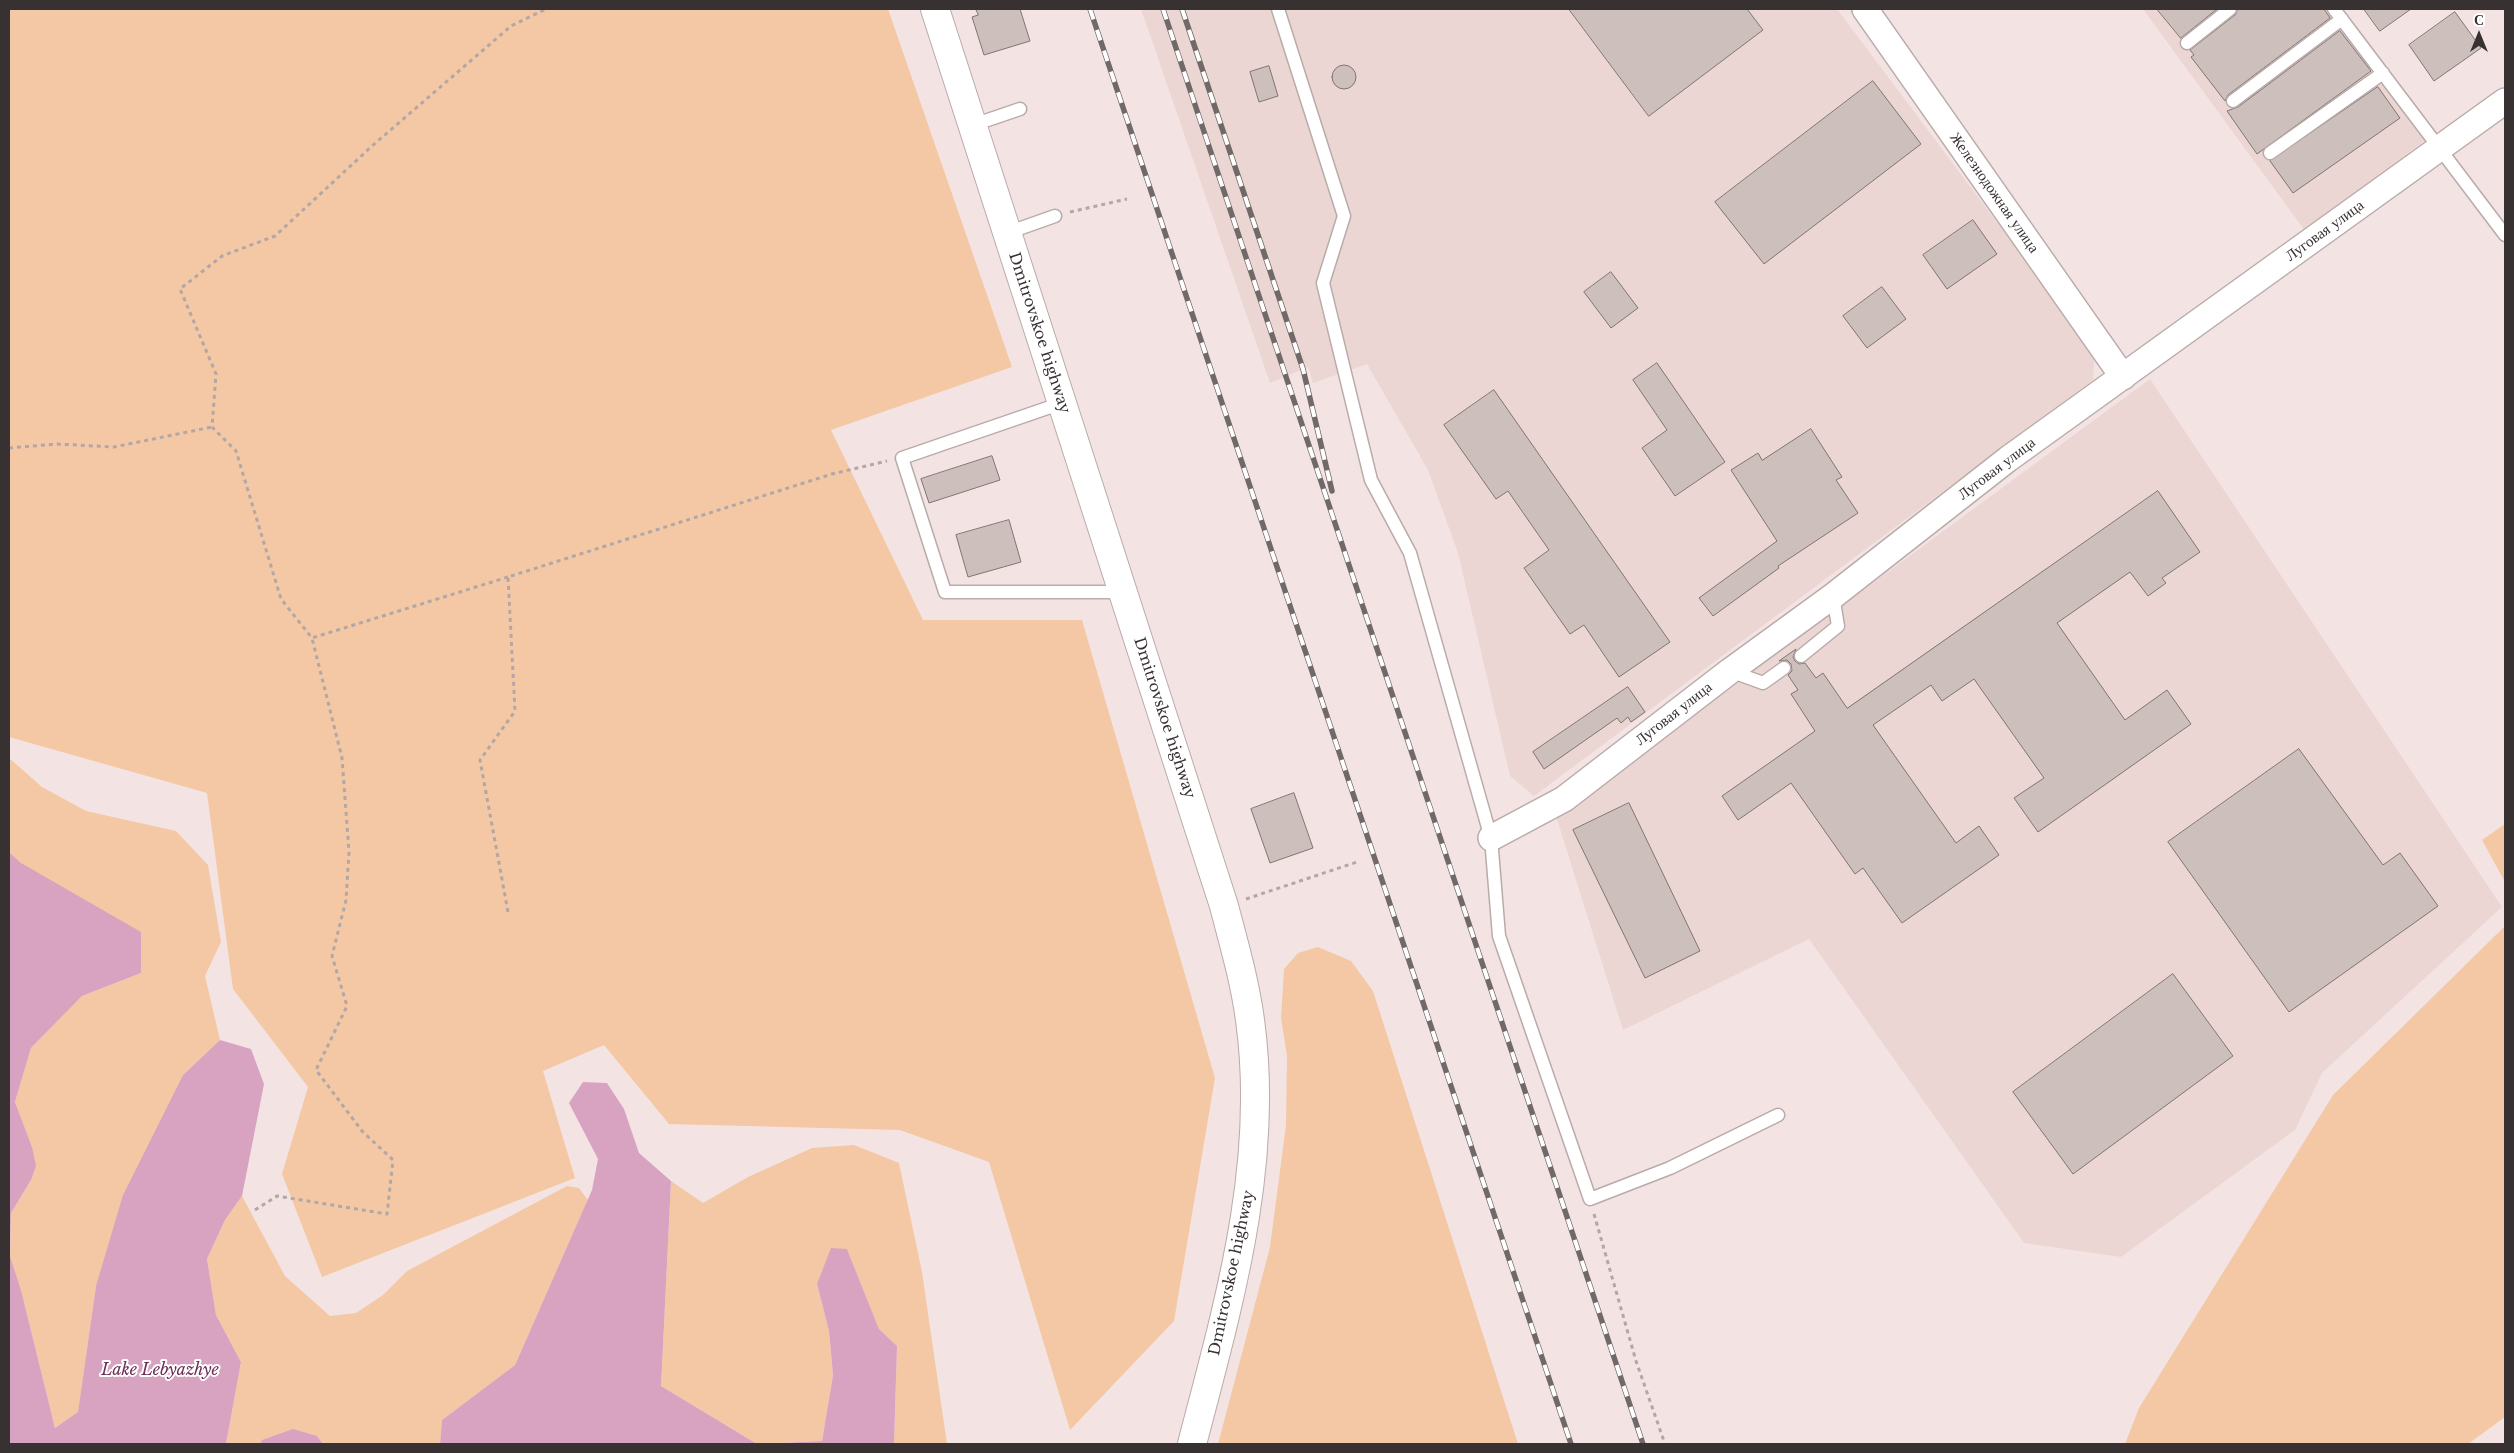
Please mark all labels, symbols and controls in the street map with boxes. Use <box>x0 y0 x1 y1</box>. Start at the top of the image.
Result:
north arrow <box>2454 10 2504 60</box>
text: С <box>2474 11 2484 29</box>
street label: Железнодожная улица <box>1946 129 2042 257</box>
street label: Луговая улица <box>2282 197 2368 265</box>
street label: Dmitrovskoe highway <box>1004 250 1074 416</box>
street label: Луговая улица <box>1955 434 2039 504</box>
street label: Dmitrovskoe highway <box>1129 635 1199 801</box>
street label: Луговая улица <box>1632 678 1716 750</box>
street label: Dmitrovskoe highway <box>1206 1189 1258 1357</box>
water label: Lake Lebyazhye <box>101 1360 219 1380</box>

